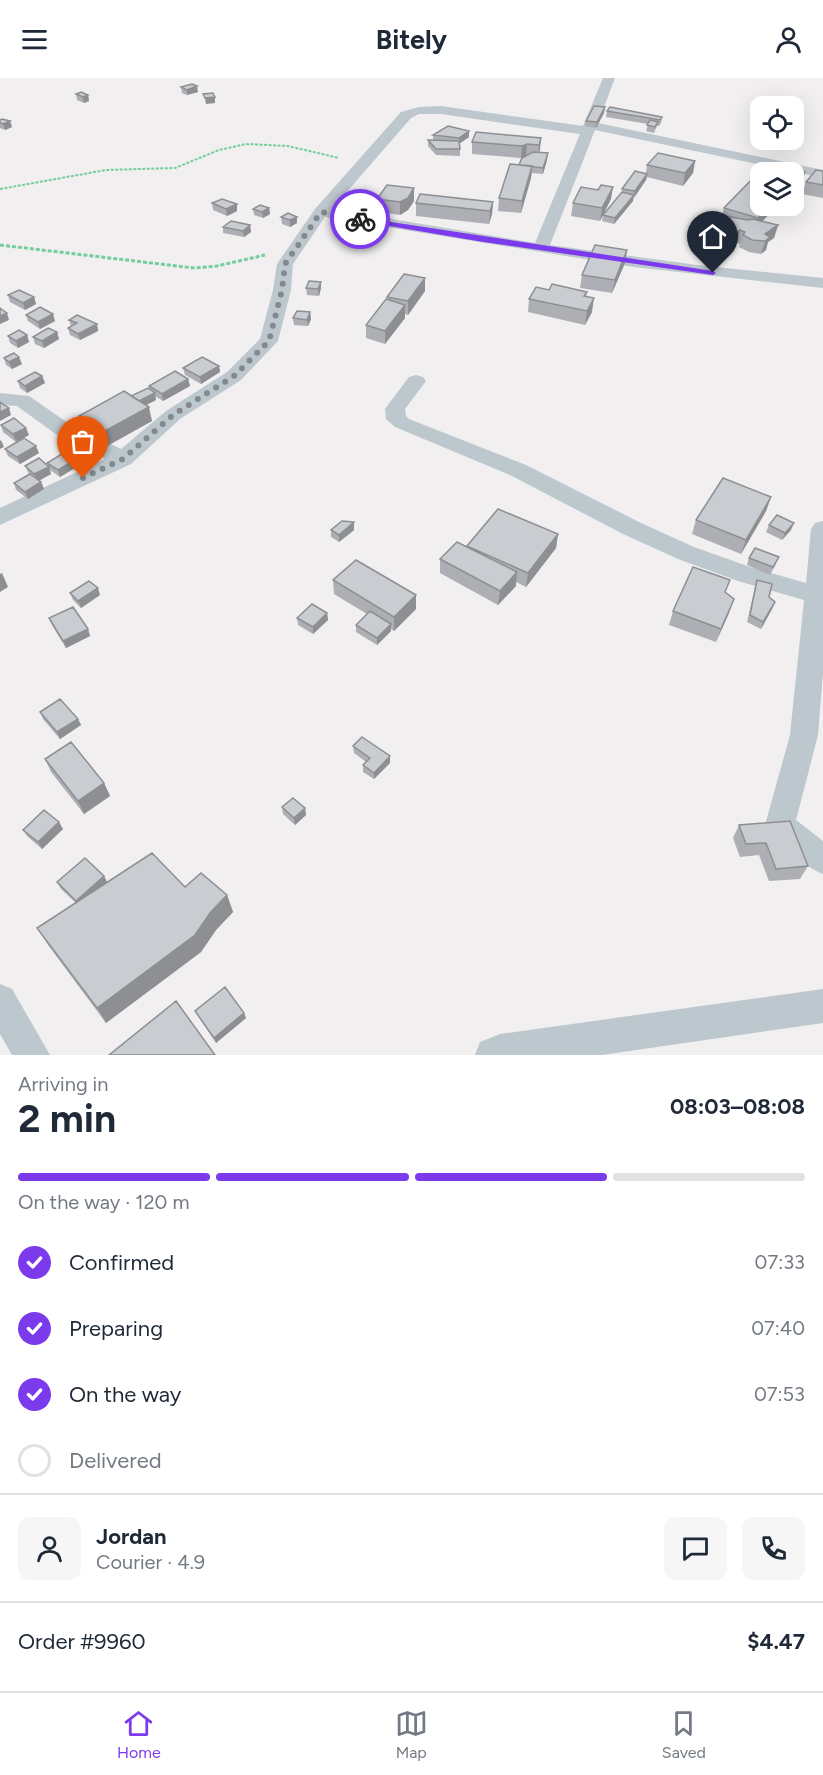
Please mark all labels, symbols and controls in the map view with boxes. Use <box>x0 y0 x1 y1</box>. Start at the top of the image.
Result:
icon: menu <box>18 23 51 56</box>
text: Bitely <box>376 23 447 56</box>
icon: person <box>772 23 805 56</box>
map controls <box>750 96 804 216</box>
button: locate <box>750 96 804 150</box>
button: layers <box>750 162 804 216</box>
courier <box>330 189 390 249</box>
icon: bike <box>344 203 377 236</box>
pin <box>687 211 738 273</box>
icon: home <box>696 220 729 253</box>
pin <box>57 416 108 478</box>
icon: bag <box>66 425 99 458</box>
text: Arriving in <box>18 1072 108 1096</box>
text: 08:03–08:08 <box>670 1093 805 1120</box>
text: 2 min <box>18 1095 116 1142</box>
text: On the way · 120 m <box>18 1190 189 1214</box>
icon: check <box>18 1246 51 1279</box>
text: Confirmed <box>69 1249 174 1276</box>
text: 07:33 <box>755 1250 805 1274</box>
icon: check <box>18 1312 51 1345</box>
text: Preparing <box>69 1315 163 1342</box>
text: 07:40 <box>751 1316 805 1340</box>
icon: check <box>18 1378 51 1411</box>
text: On the way <box>69 1381 181 1408</box>
text: 07:53 <box>754 1382 805 1406</box>
text: Delivered <box>69 1447 162 1474</box>
button: person <box>18 1517 81 1580</box>
button: chat <box>664 1517 727 1580</box>
button: phone <box>742 1517 805 1580</box>
text: Jordan <box>96 1523 167 1550</box>
text: Courier · 4.9 <box>96 1550 205 1574</box>
text: Order #9960 <box>18 1628 146 1655</box>
text: $4.47 <box>747 1628 805 1655</box>
tab: Home <box>117 1707 161 1762</box>
tab: Map <box>395 1707 428 1762</box>
tab: Saved <box>662 1707 706 1762</box>

